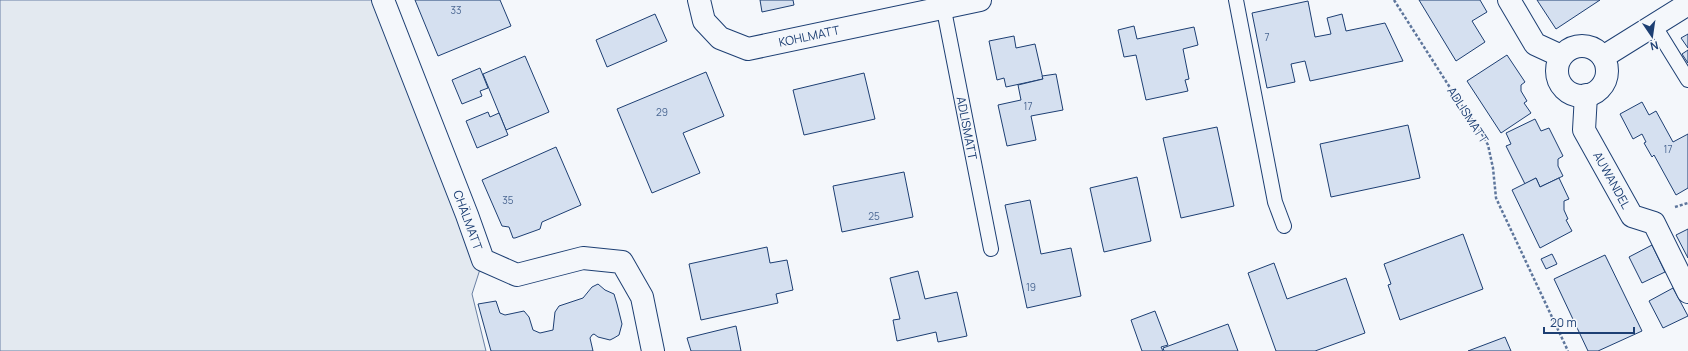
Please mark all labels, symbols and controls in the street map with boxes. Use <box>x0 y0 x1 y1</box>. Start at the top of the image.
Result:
house number: 33 <box>450 3 462 17</box>
north arrow <box>1632 16 1672 56</box>
street label: KOHLMATT <box>777 21 842 51</box>
house number: 7 <box>1264 30 1270 44</box>
text: N <box>1649 38 1660 54</box>
street label: ADLISMATT <box>1443 84 1493 147</box>
street label: ADLISMATT <box>953 95 982 162</box>
house number: 17 <box>1024 99 1032 113</box>
house number: 29 <box>656 105 668 119</box>
house number: 17 <box>1664 142 1672 156</box>
street label: AUWANDEL <box>1589 148 1635 212</box>
street label: CHÄLMATT <box>449 188 487 253</box>
house number: 35 <box>502 193 514 207</box>
house number: 25 <box>868 209 880 223</box>
house number: 19 <box>1026 280 1036 294</box>
scale bar <box>1544 309 1634 335</box>
text: 20 m <box>1550 314 1577 331</box>

